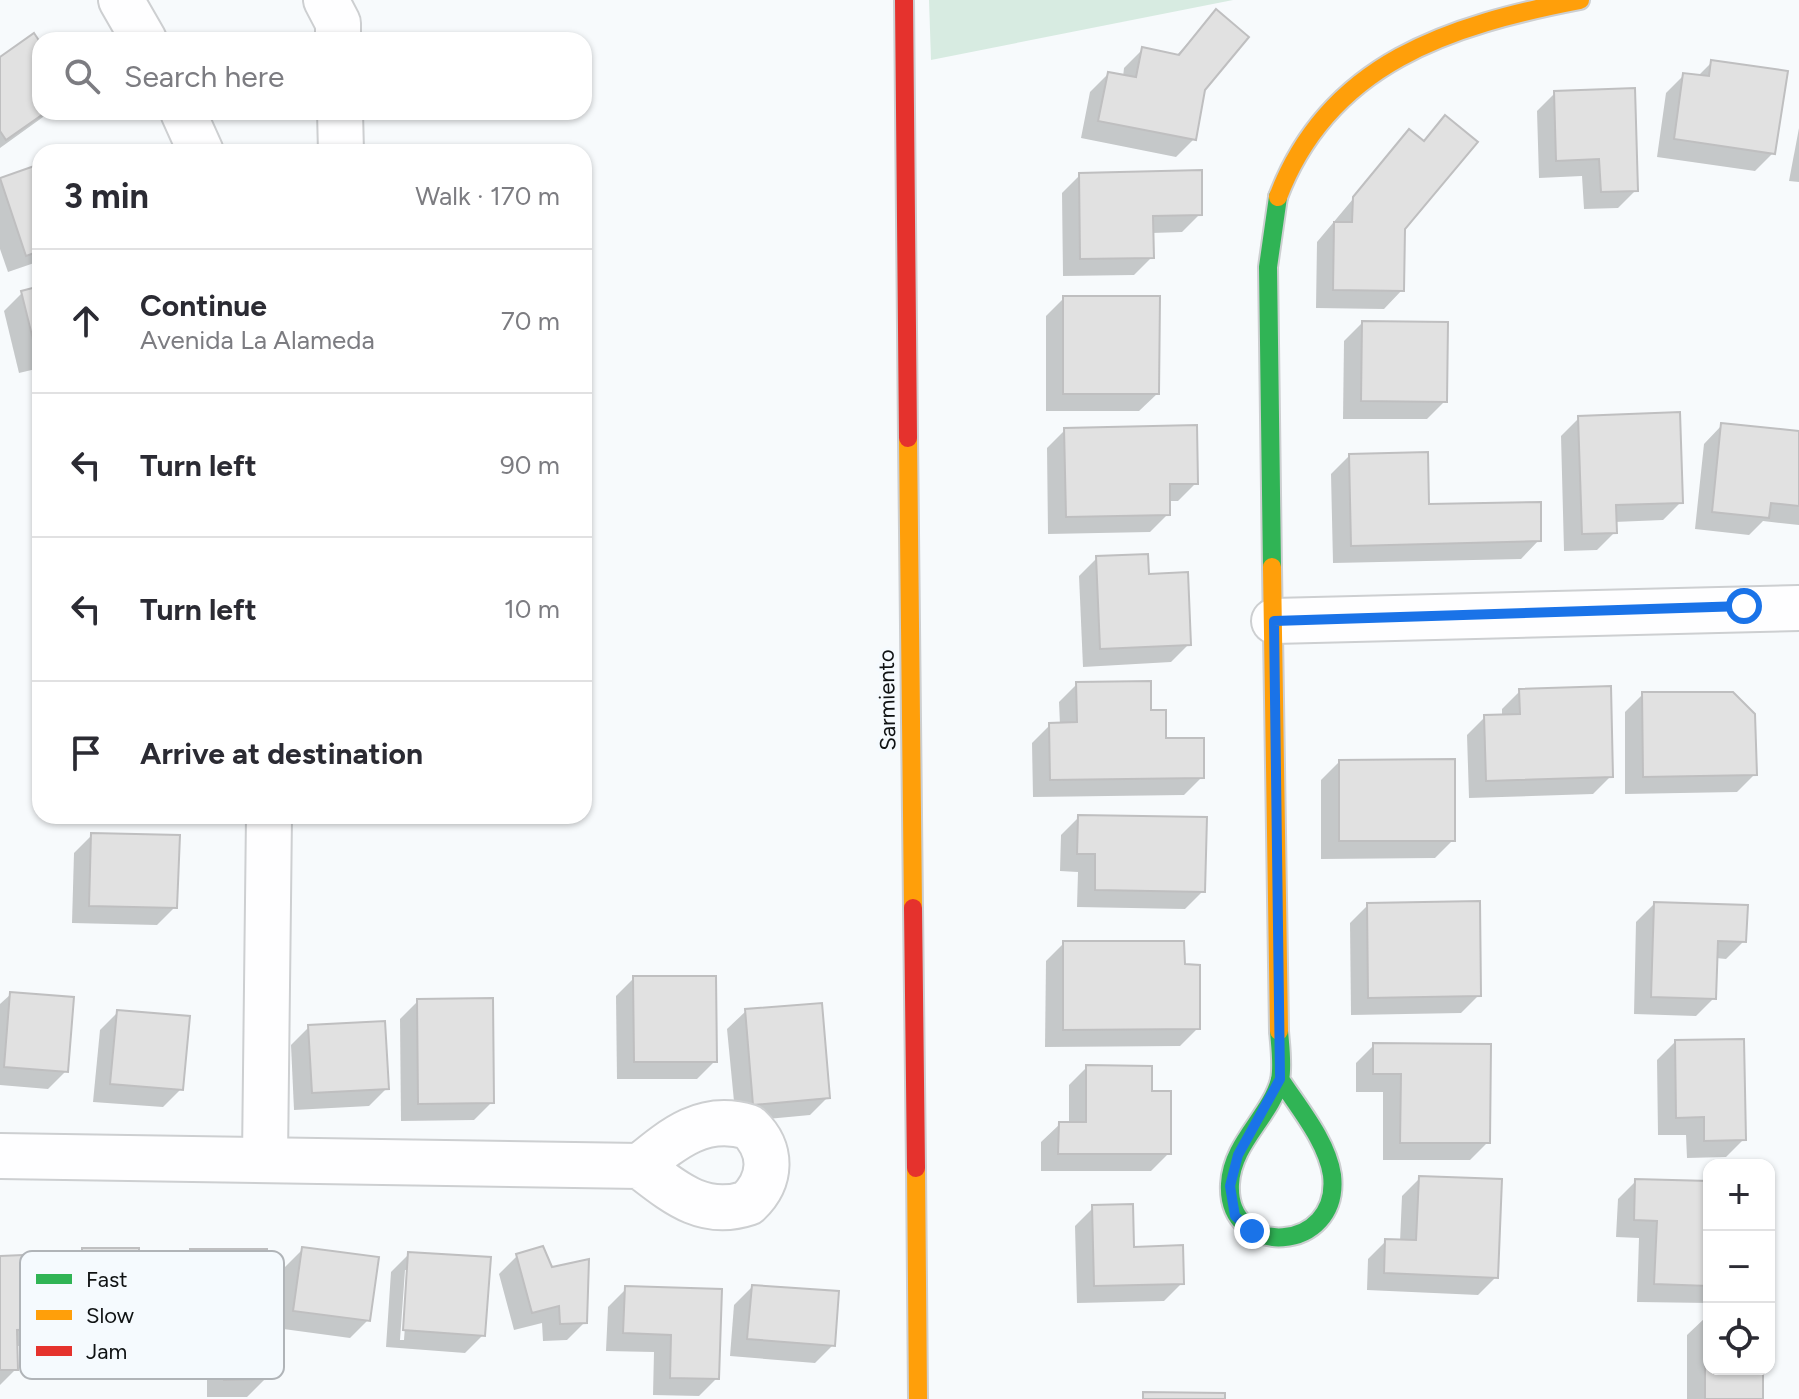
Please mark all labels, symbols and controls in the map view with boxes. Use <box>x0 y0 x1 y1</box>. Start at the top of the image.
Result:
search box <box>32 32 592 120</box>
icon: search <box>60 54 104 98</box>
text: Search here <box>124 58 284 95</box>
text: 3 min <box>64 176 149 217</box>
text: Walk · 170 m <box>415 180 560 212</box>
text: Continue <box>140 287 267 324</box>
icon: ahead <box>64 299 108 343</box>
text: 70 m <box>501 305 560 337</box>
text: Avenida La Alameda <box>140 324 375 356</box>
icon: left <box>64 443 108 487</box>
text: Turn left <box>140 447 257 484</box>
text: 90 m <box>500 449 560 481</box>
icon: left <box>64 587 108 631</box>
route start <box>1726 588 1762 624</box>
text: Turn left <box>140 591 257 628</box>
text: 10 m <box>504 593 560 625</box>
street label: Sarmiento <box>873 649 901 751</box>
icon: arrive <box>64 731 108 775</box>
text: Arrive at destination <box>140 735 423 772</box>
map controls <box>1703 1159 1775 1375</box>
button: + <box>1703 1159 1775 1231</box>
route end <box>1234 1213 1270 1249</box>
button: − <box>1703 1231 1775 1303</box>
legend <box>20 1251 284 1379</box>
text: Fast <box>86 1266 128 1293</box>
text: Slow <box>86 1302 135 1329</box>
button: locate <box>1703 1303 1775 1375</box>
text: Jam <box>86 1338 127 1365</box>

